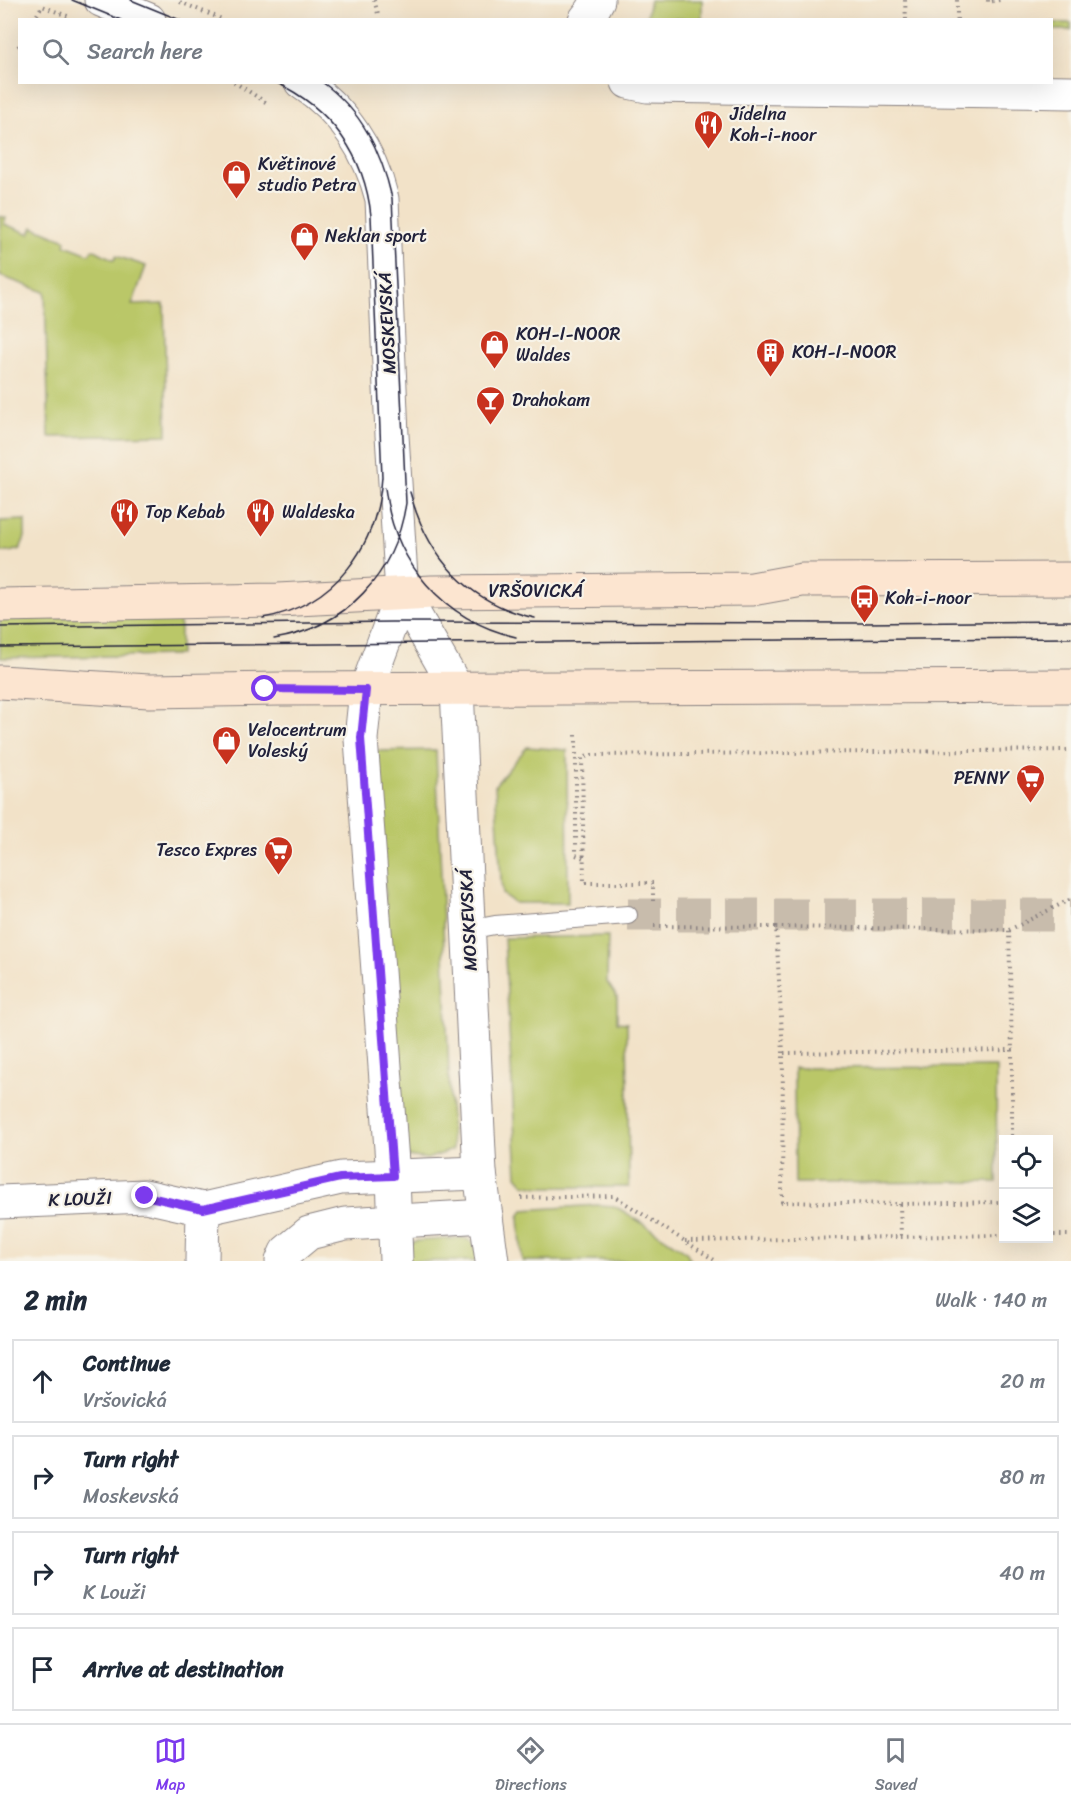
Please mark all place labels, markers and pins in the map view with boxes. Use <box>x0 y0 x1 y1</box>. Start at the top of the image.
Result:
place label: Jídelna Koh-i-noor <box>729 98 818 151</box>
restaurant icon: Jídelna Koh-i-noor <box>693 108 725 150</box>
place label: Květinové studio Petra <box>257 148 357 201</box>
shop icon: Květinové studio Petra <box>221 158 253 200</box>
shop icon: Neklan sport <box>288 220 320 262</box>
place label: Neklan sport <box>325 220 427 252</box>
place label: KOH-I-NOOR Waldes <box>516 318 621 371</box>
shop icon: KOH-I-NOOR Waldes <box>479 328 511 370</box>
building icon: KOH-I-NOOR <box>755 336 787 378</box>
place label: KOH-I-NOOR <box>792 336 897 368</box>
bar icon: Drahokam <box>475 384 507 426</box>
place label: Drahokam <box>512 384 590 416</box>
restaurant icon: Top Kebab <box>108 496 140 538</box>
place label: Top Kebab <box>145 496 226 528</box>
restaurant icon: Waldeska <box>245 496 277 538</box>
place label: Waldeska <box>282 496 355 528</box>
bus stop icon: Koh-i-noor <box>848 582 880 624</box>
place label: Koh-i-noor <box>885 582 973 614</box>
place label: Velocentrum Voleský <box>248 714 347 767</box>
shop icon: Velocentrum Voleský <box>211 724 243 766</box>
place label: PENNY <box>954 762 1010 794</box>
supermarket icon: PENNY <box>1014 762 1046 804</box>
place label: Tesco Expres <box>156 834 258 866</box>
supermarket icon: Tesco Expres <box>262 834 294 876</box>

